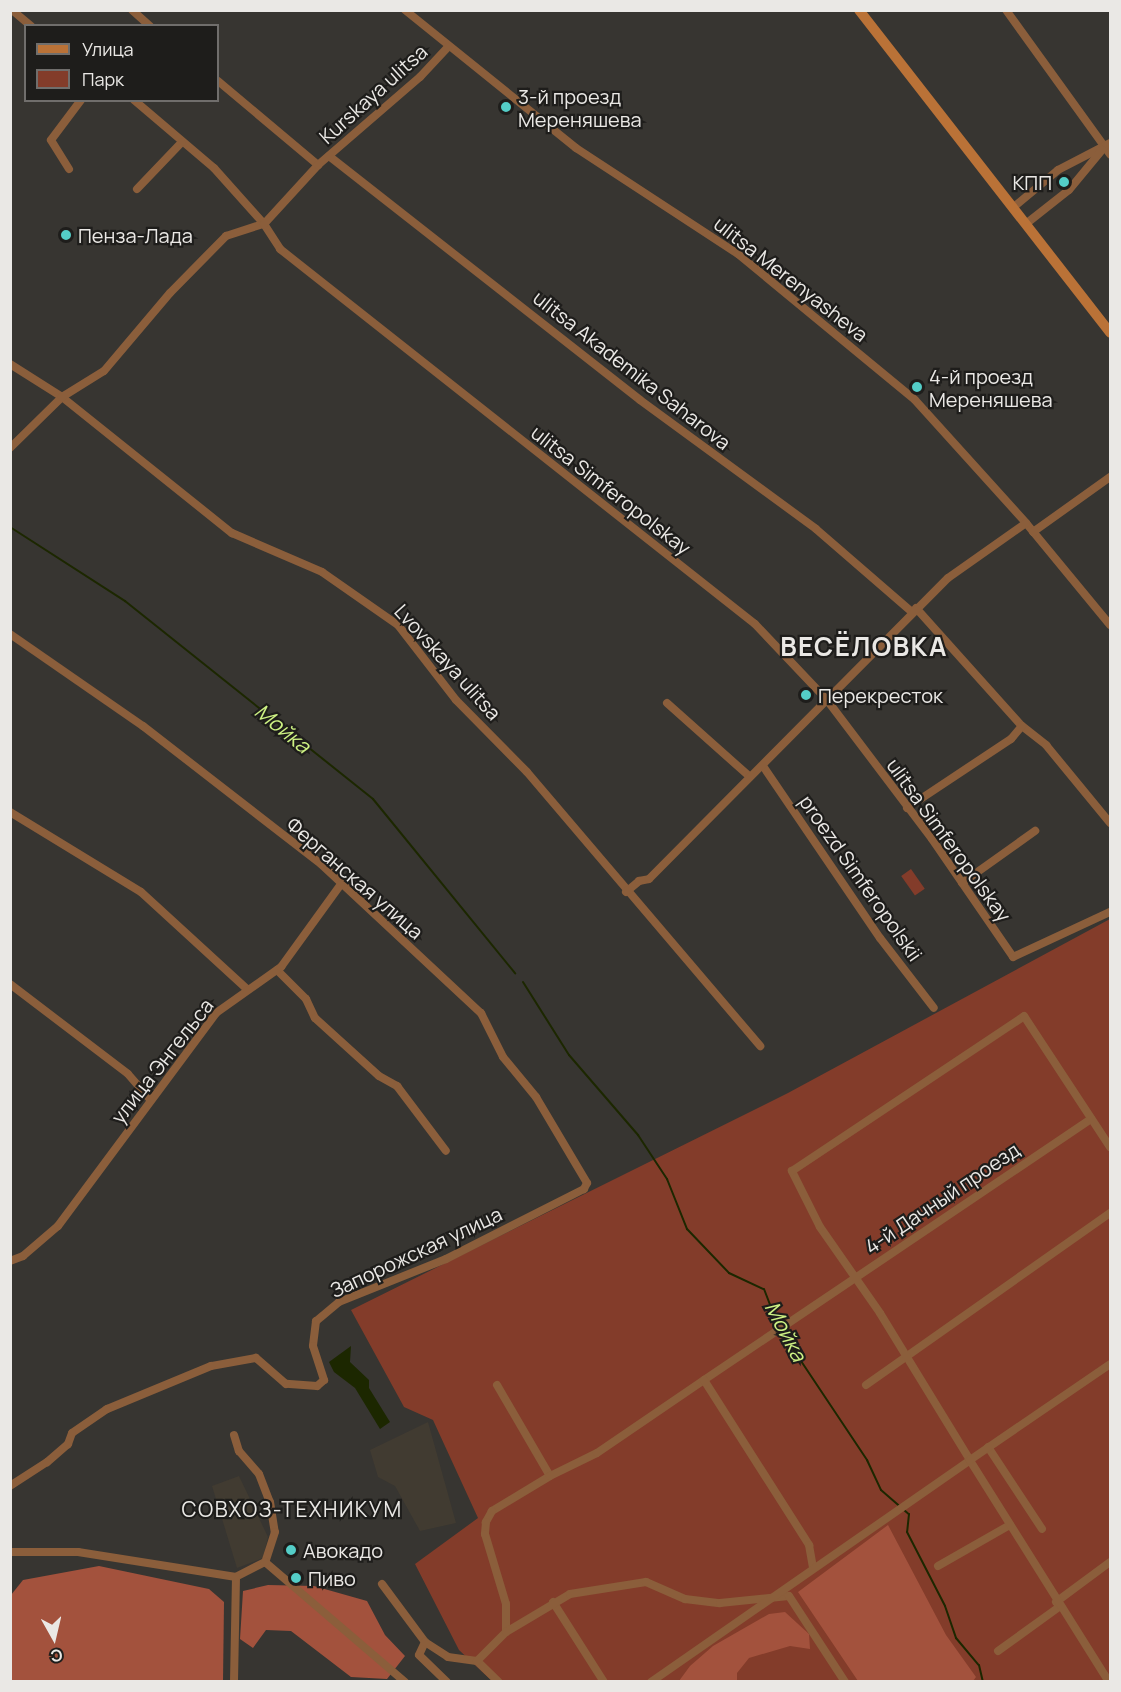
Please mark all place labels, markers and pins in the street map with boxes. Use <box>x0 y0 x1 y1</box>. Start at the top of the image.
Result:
place label: 3-й проезд Мереняшева <box>518 84 642 131</box>
marker: 3-й проезд Мереняшева <box>499 100 513 114</box>
place label: КПП <box>1012 170 1052 194</box>
marker: КПП <box>1057 175 1071 189</box>
place label: Пенза-Лада <box>78 223 193 247</box>
marker: Пенза-Лада <box>59 228 73 242</box>
place label: 4-й проезд Мереняшева <box>929 364 1053 411</box>
marker: 4-й проезд Мереняшева <box>910 380 924 394</box>
place label: Перекресток <box>818 683 943 707</box>
marker: Перекресток <box>799 688 813 702</box>
place label: Авокадо <box>303 1538 383 1562</box>
marker: Авокадо <box>284 1543 298 1557</box>
place label: Пиво <box>308 1566 356 1590</box>
marker: Пиво <box>289 1571 303 1585</box>

